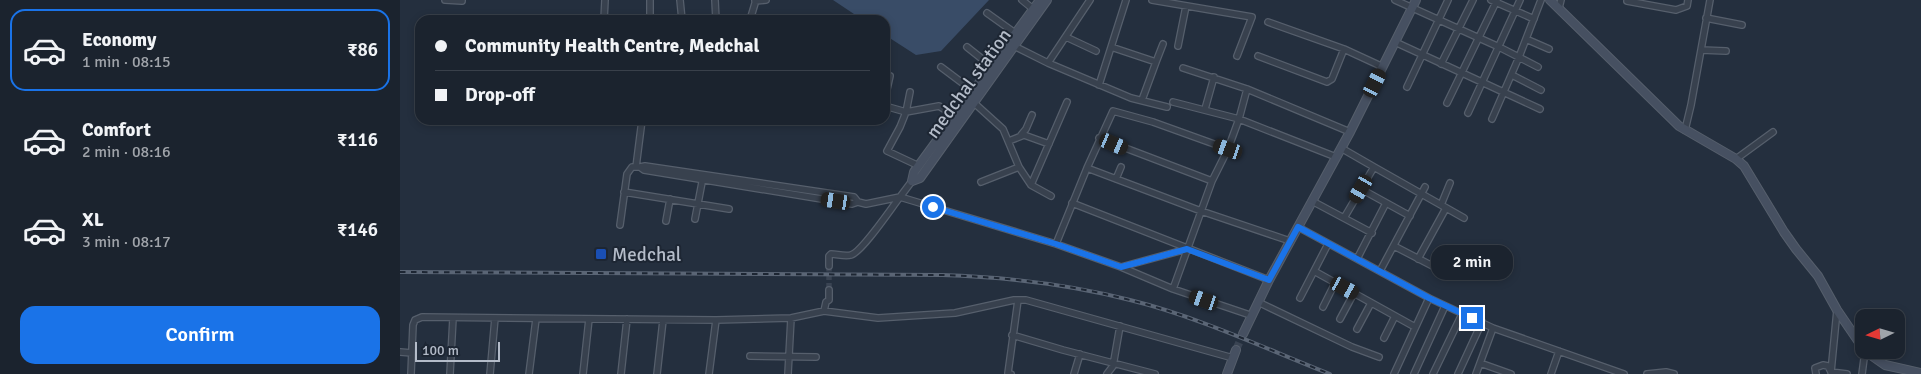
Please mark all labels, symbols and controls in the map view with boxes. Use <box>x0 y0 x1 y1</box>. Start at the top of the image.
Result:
street label: medchal station <box>921 24 1017 143</box>
icon: car <box>22 28 67 73</box>
text: Economy <box>82 28 156 52</box>
text: Community Health Centre, Medchal <box>465 34 759 58</box>
text: ₹86 <box>347 38 378 62</box>
text: 1 min · 08:15 <box>82 52 171 72</box>
car <box>1361 66 1388 100</box>
text: Drop-off <box>465 83 535 107</box>
icon: car <box>22 118 67 163</box>
text: Comfort <box>82 118 151 142</box>
text: ₹116 <box>337 128 378 152</box>
car <box>1097 131 1130 157</box>
car <box>1211 137 1244 161</box>
text: 2 min · 08:16 <box>82 142 171 162</box>
car <box>1347 172 1374 206</box>
car <box>820 191 851 211</box>
route start <box>922 196 944 218</box>
icon: car <box>22 208 67 253</box>
text: XL <box>82 208 104 232</box>
text: ₹146 <box>337 218 378 242</box>
text: 3 min · 08:17 <box>82 232 171 252</box>
place label: Medchal <box>612 243 681 267</box>
callout: 2 min <box>1431 246 1513 280</box>
marker: Medchal <box>594 247 608 261</box>
text: 2 min <box>1453 252 1491 272</box>
car <box>1328 274 1361 302</box>
car <box>1187 288 1220 312</box>
button: Confirm <box>20 306 380 364</box>
route end <box>1461 307 1483 329</box>
north arrow <box>1855 309 1905 359</box>
map controls <box>1855 309 1905 359</box>
scale bar <box>415 339 500 362</box>
text: 100 m <box>422 342 459 359</box>

